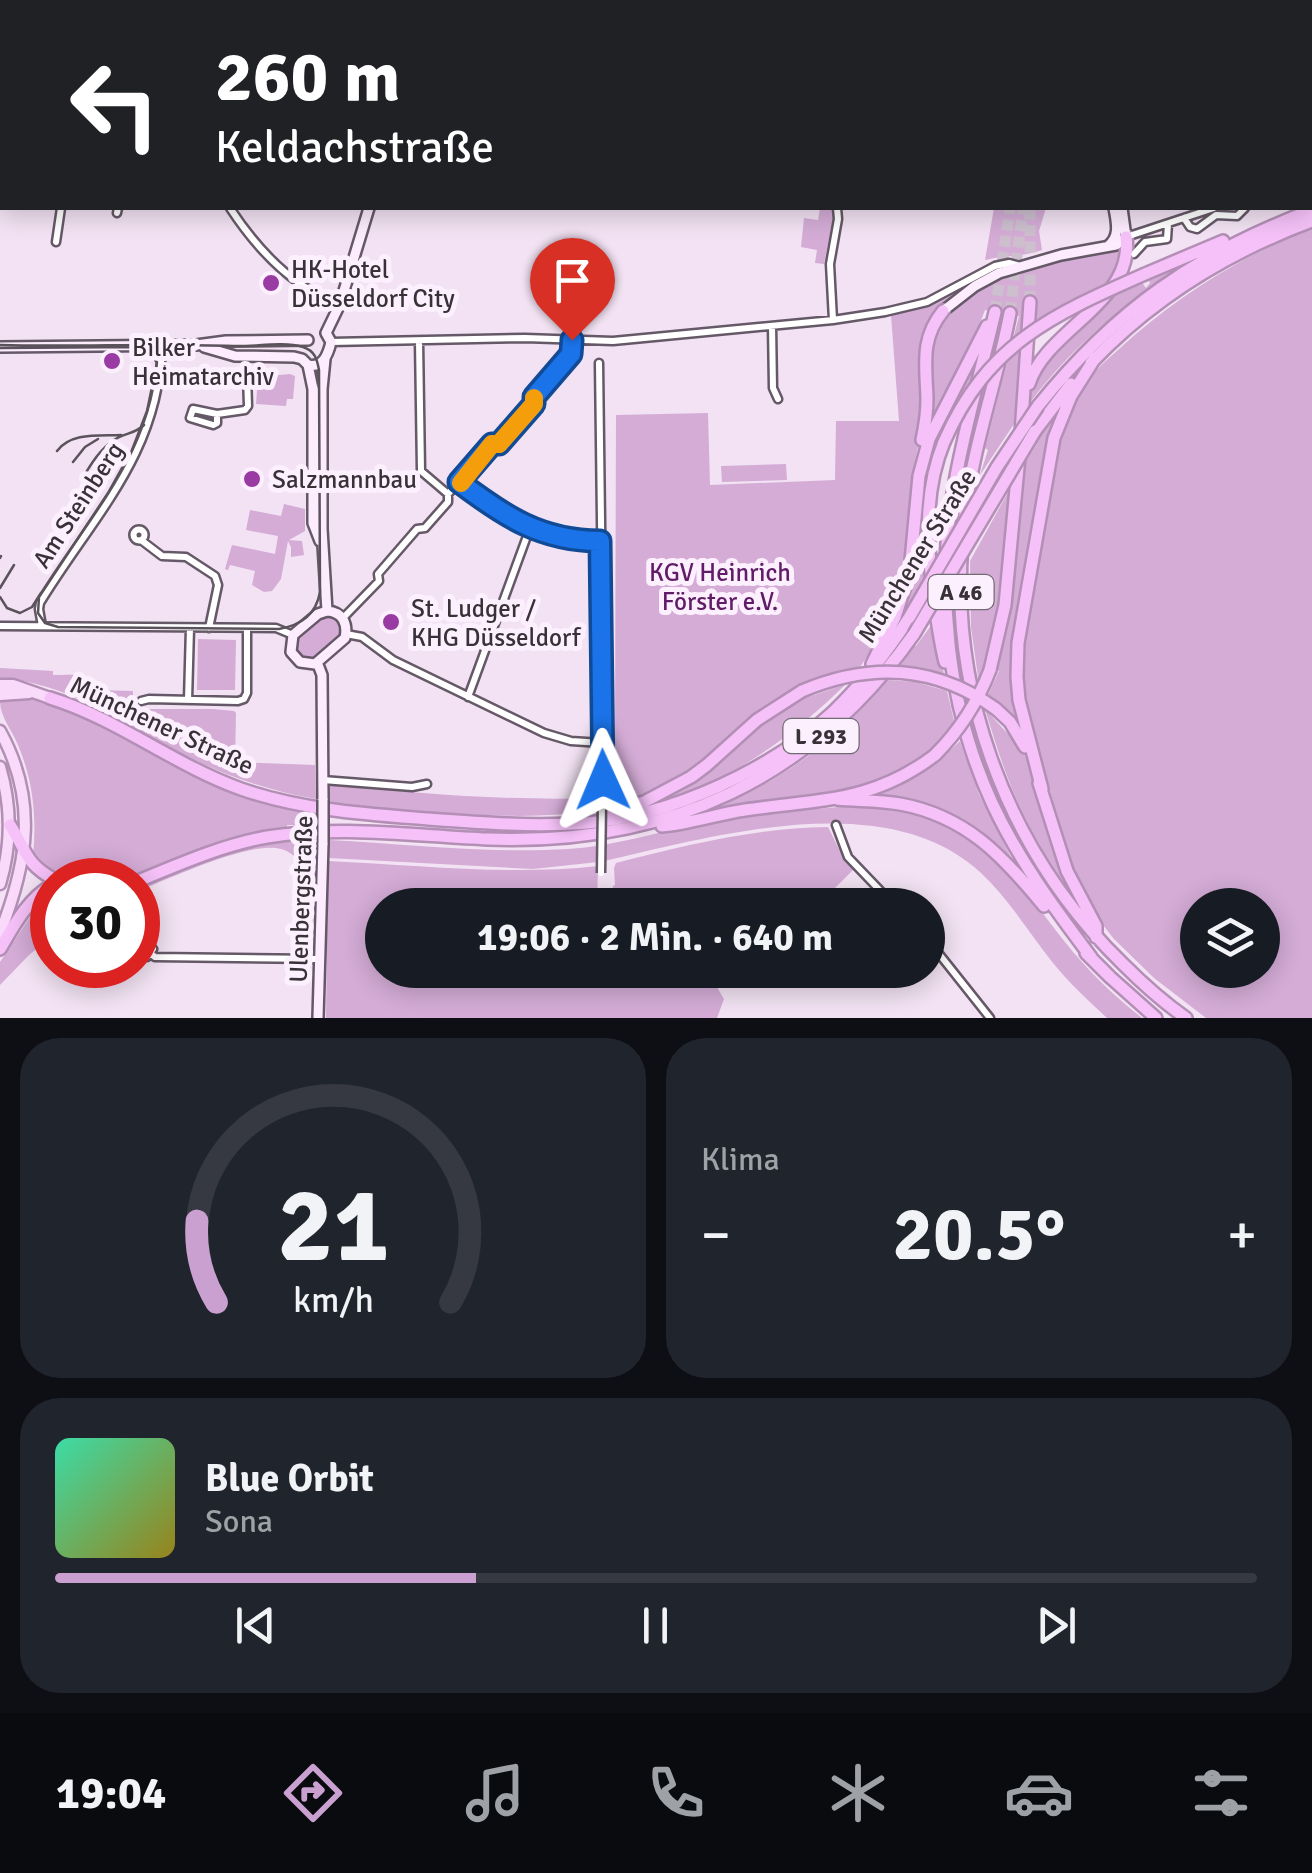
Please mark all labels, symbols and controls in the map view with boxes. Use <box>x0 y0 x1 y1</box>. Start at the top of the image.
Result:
text: 260 m <box>215 34 400 120</box>
icon: left <box>50 40 180 170</box>
text: Keldachstraße <box>215 120 494 175</box>
pin <box>530 238 615 341</box>
icon: arrive <box>545 253 600 308</box>
place label: HK-Hotel Düsseldorf City <box>291 254 455 314</box>
marker: HK-Hotel Düsseldorf City <box>260 272 282 294</box>
place label: Bilker Heimatarchiv <box>132 332 275 392</box>
marker: Bilker Heimatarchiv <box>101 350 123 372</box>
street label: Am Steinberg <box>26 436 130 574</box>
street label: Münchener Straße <box>851 463 983 649</box>
place label: Salzmannbau <box>272 464 417 495</box>
marker: Salzmannbau <box>241 468 263 490</box>
park label: KGV Heinrich Förster e.V. <box>649 557 791 617</box>
road number: A 46 <box>928 575 994 609</box>
place label: St. Ludger / KHG Düsseldorf <box>411 593 582 653</box>
marker: St. Ludger / KHG Düsseldorf <box>380 611 402 633</box>
street label: Münchener Straße <box>65 669 259 781</box>
road number: L 293 <box>784 719 858 753</box>
position arrow <box>551 728 655 832</box>
street label: Ulenbergstraße <box>283 815 319 983</box>
speed limit sign: 30 <box>30 858 160 988</box>
map controls <box>1180 888 1280 988</box>
button: layers <box>1180 888 1280 988</box>
text: 19:06 · 2 Min. · 640 m <box>477 914 833 961</box>
text: Klima <box>701 1140 780 1179</box>
text: 21 <box>277 1162 389 1290</box>
text: 20.5° <box>893 1188 1066 1281</box>
text: − <box>701 1201 731 1269</box>
text: + <box>1227 1201 1257 1269</box>
text: km/h <box>293 1278 373 1322</box>
text: Blue Orbit <box>205 1455 374 1502</box>
text: Sona <box>205 1502 273 1541</box>
icon: previous <box>228 1598 283 1653</box>
icon: pause <box>628 1598 683 1653</box>
icon: next <box>1029 1598 1084 1653</box>
icon: directions <box>278 1758 348 1828</box>
icon: music <box>460 1758 530 1828</box>
icon: phone <box>641 1758 711 1828</box>
icon: climate <box>823 1758 893 1828</box>
icon: car <box>1004 1758 1074 1828</box>
icon: filters <box>1186 1758 1256 1828</box>
text: 19:04 <box>56 1766 166 1821</box>

